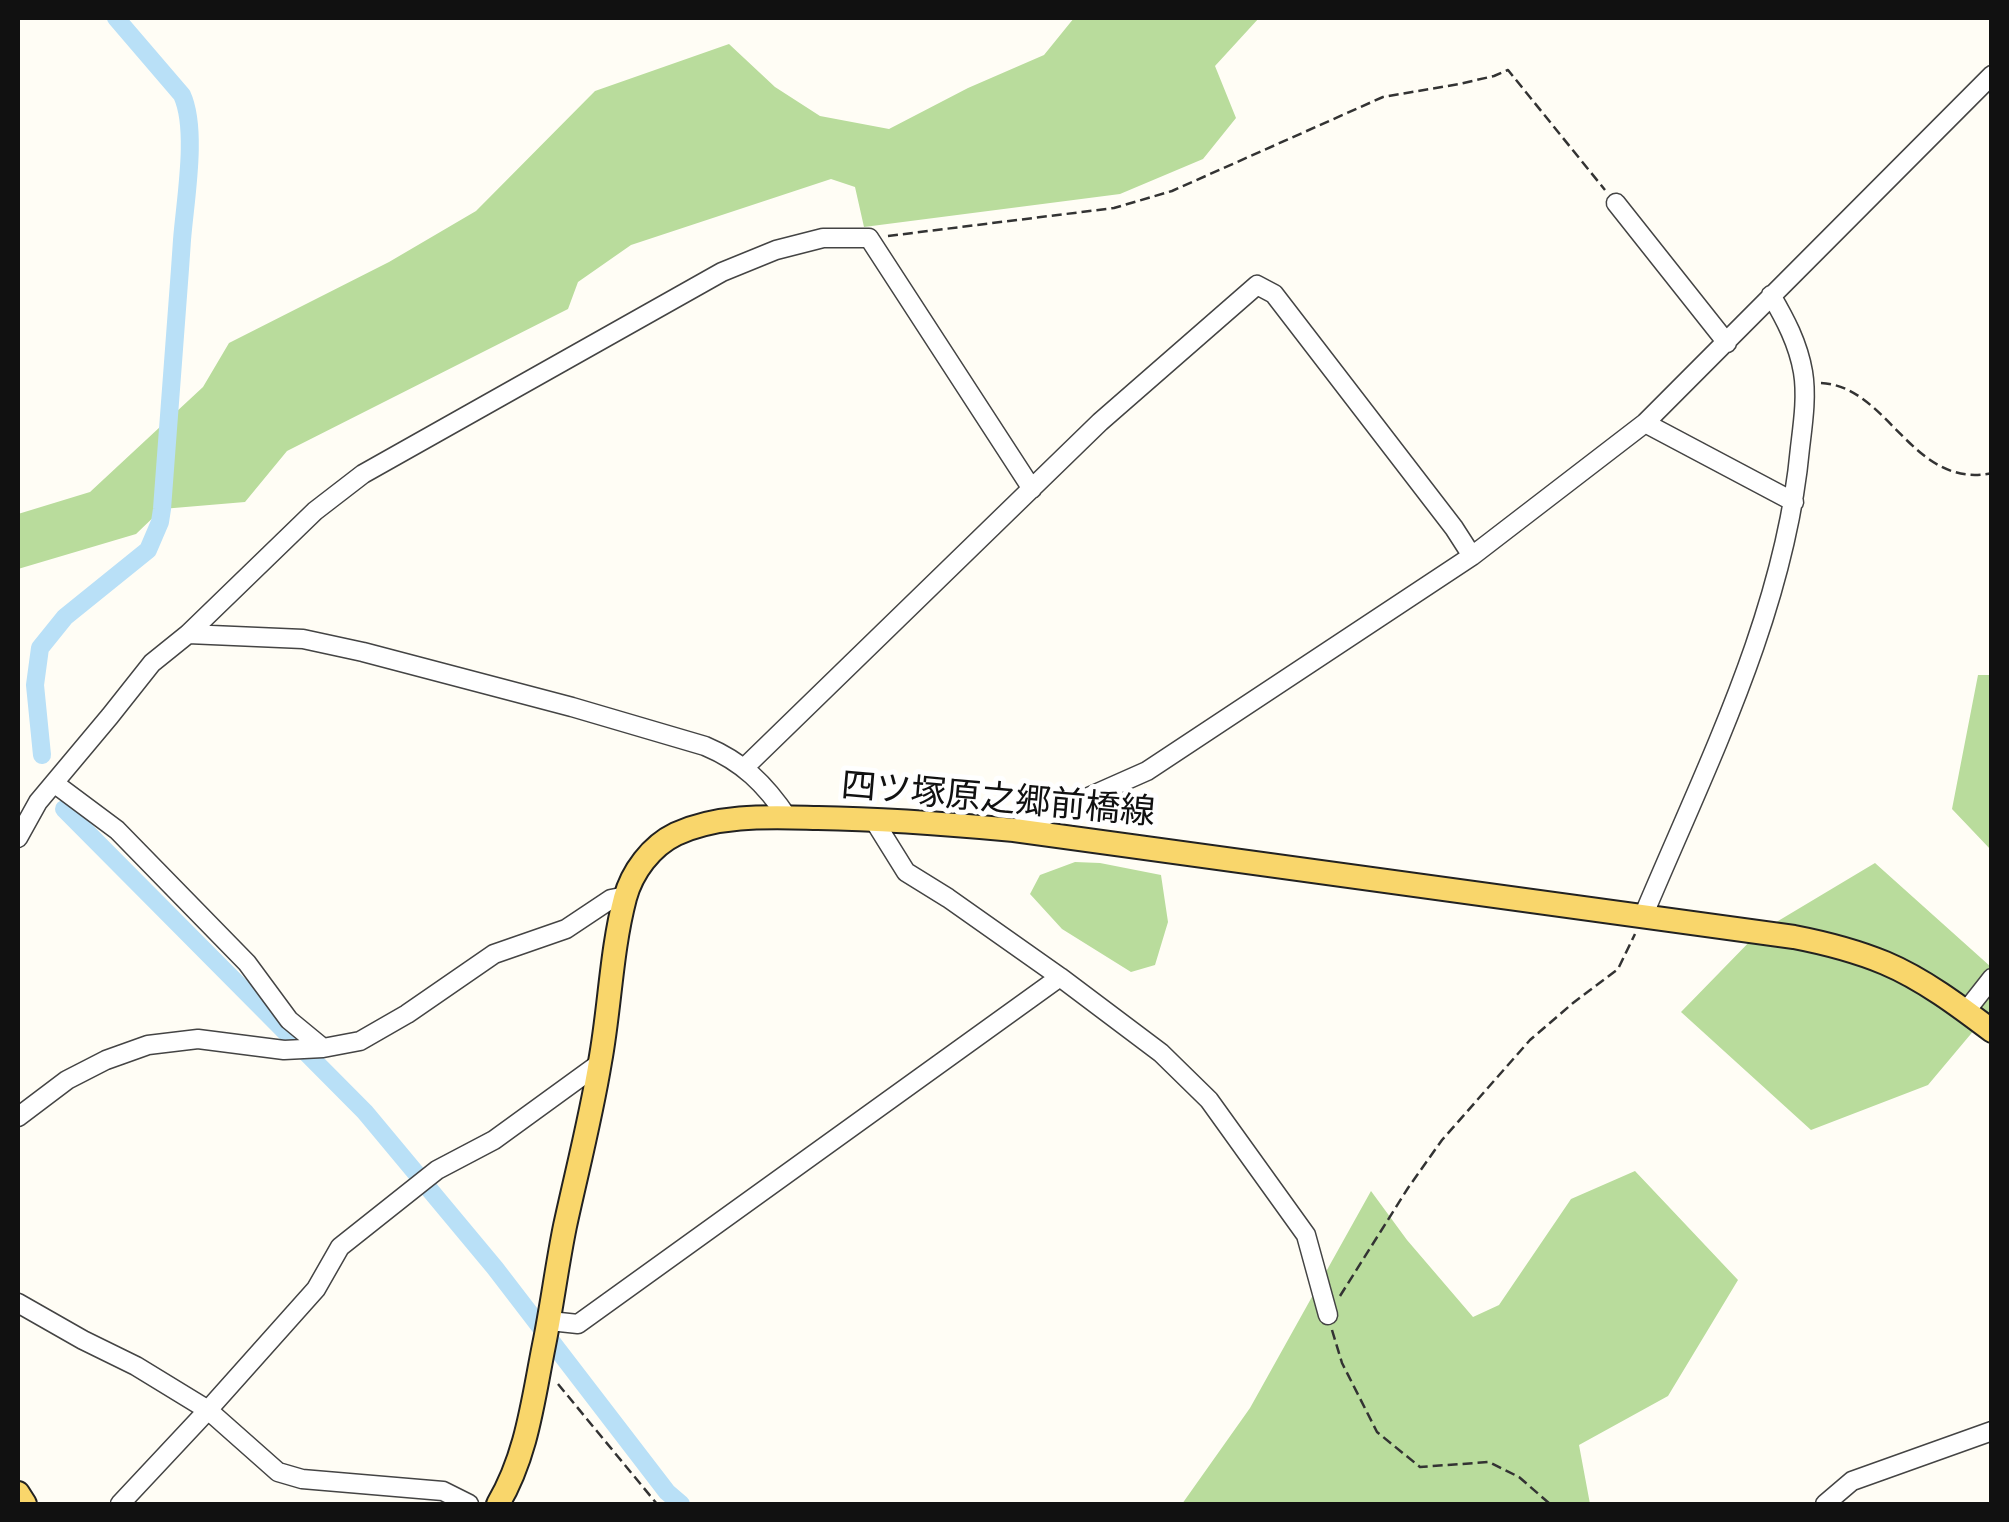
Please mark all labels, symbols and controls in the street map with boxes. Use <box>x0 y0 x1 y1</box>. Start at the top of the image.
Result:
street label: 四ツ塚原之郷前橋線 <box>839 765 1157 835</box>

